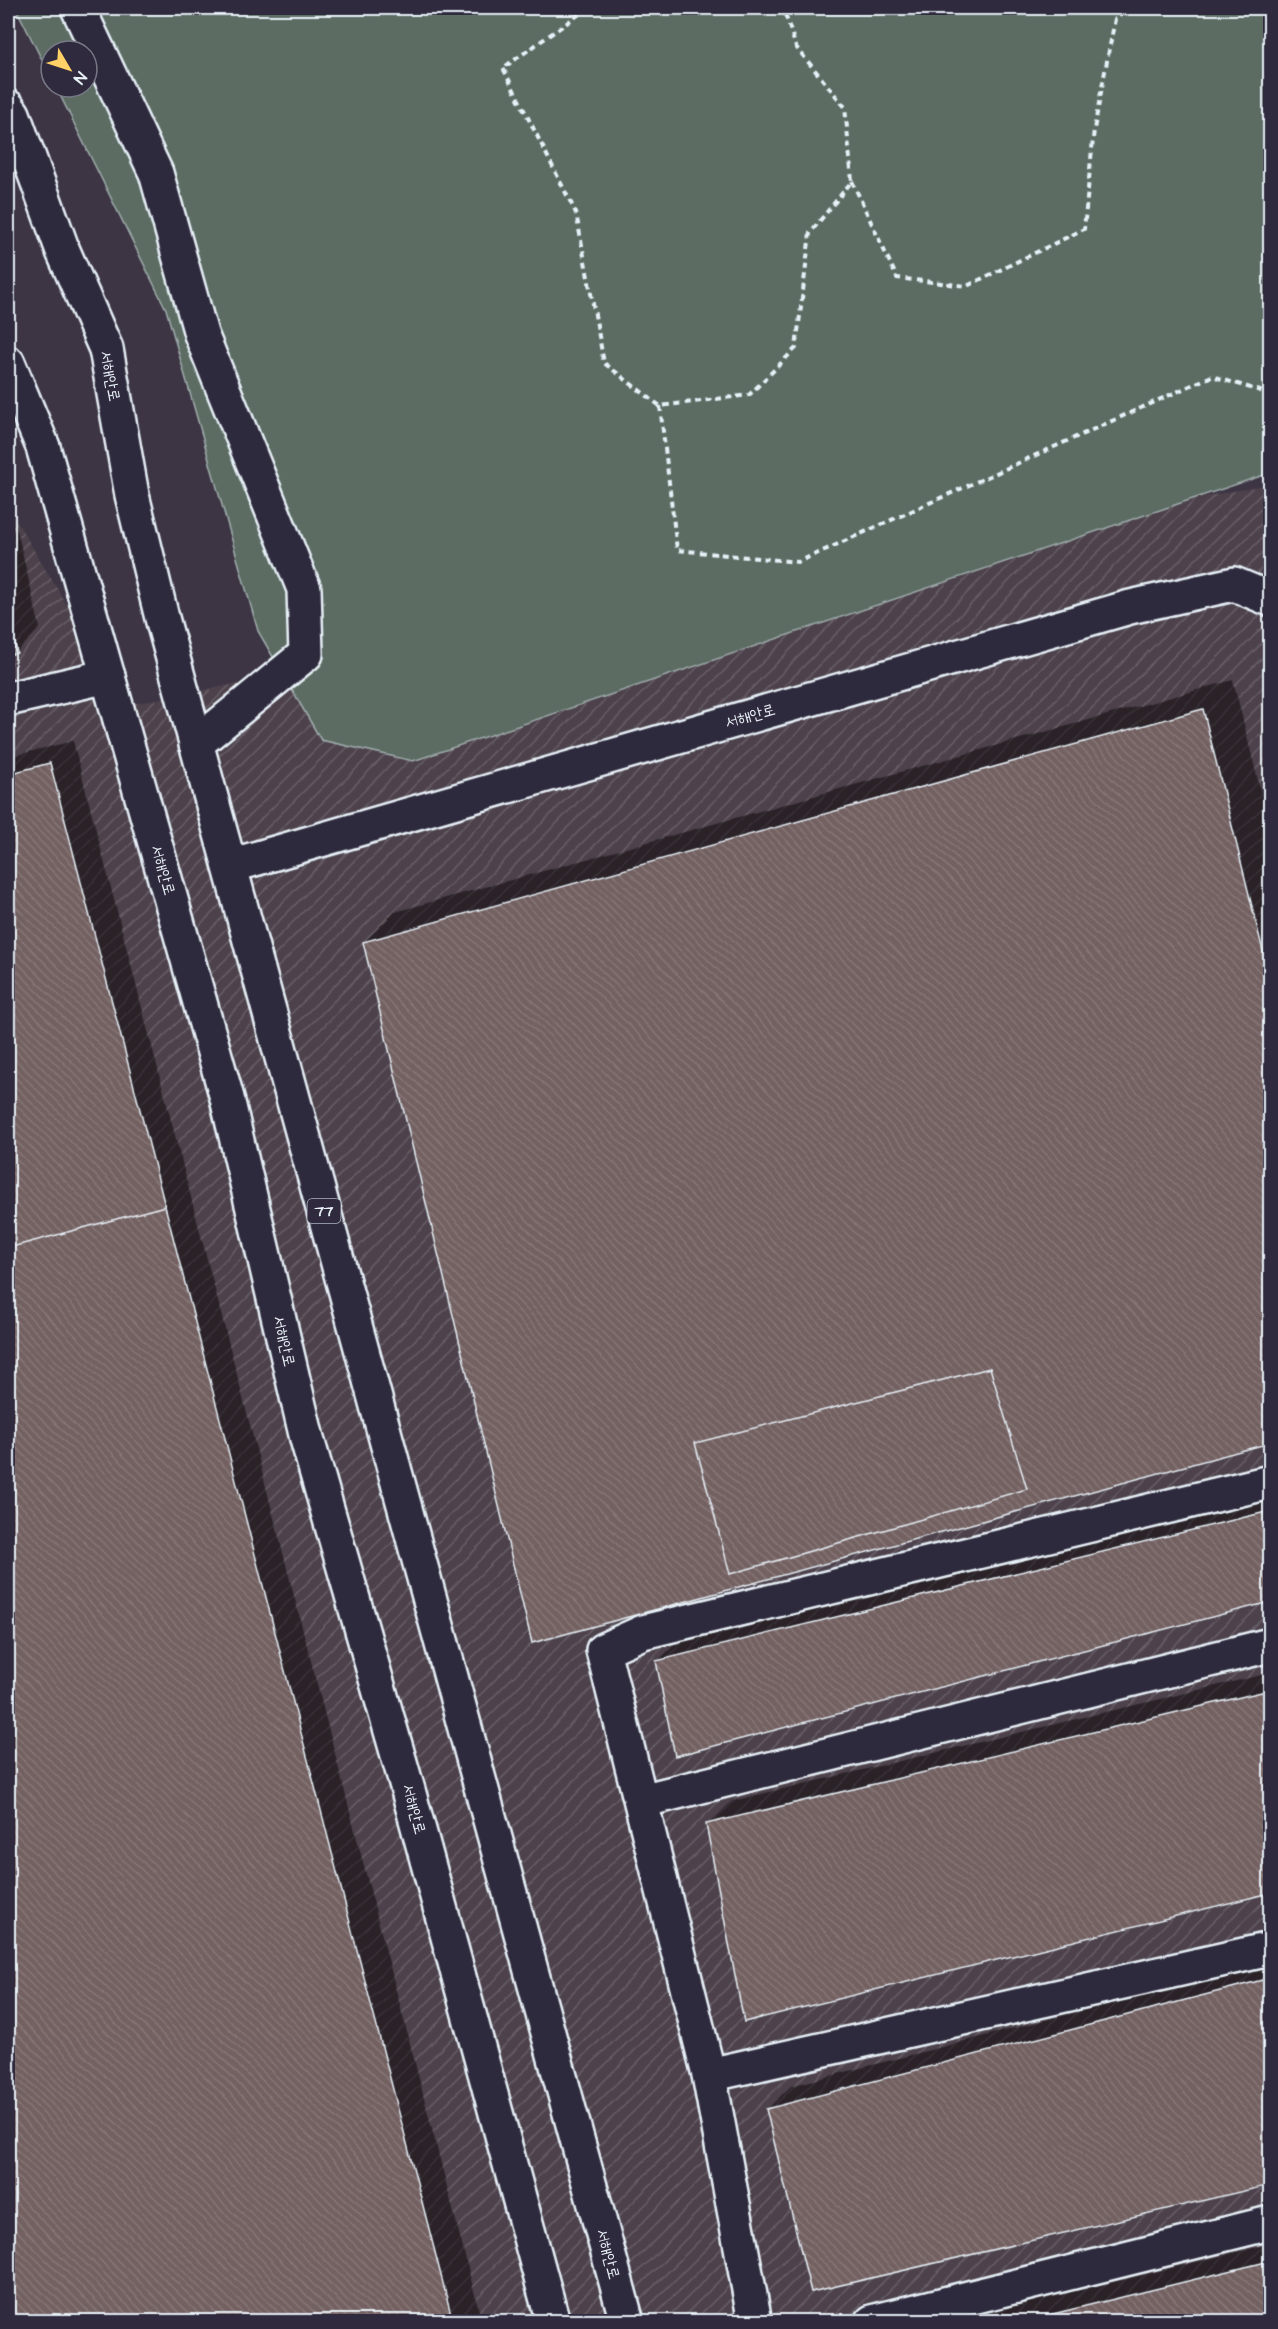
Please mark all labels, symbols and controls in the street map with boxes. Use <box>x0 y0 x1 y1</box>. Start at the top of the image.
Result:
north arrow <box>39 39 99 99</box>
text: N <box>68 67 92 89</box>
street label: 서해안로 <box>94 349 126 403</box>
street label: 서해안로 <box>722 698 778 734</box>
street label: 서해안로 <box>145 842 181 898</box>
road number: 77 <box>308 1199 340 1223</box>
street label: 서해안로 <box>267 1313 301 1369</box>
street label: 서해안로 <box>397 1781 431 1837</box>
street label: 서해안로 <box>591 2226 625 2282</box>

